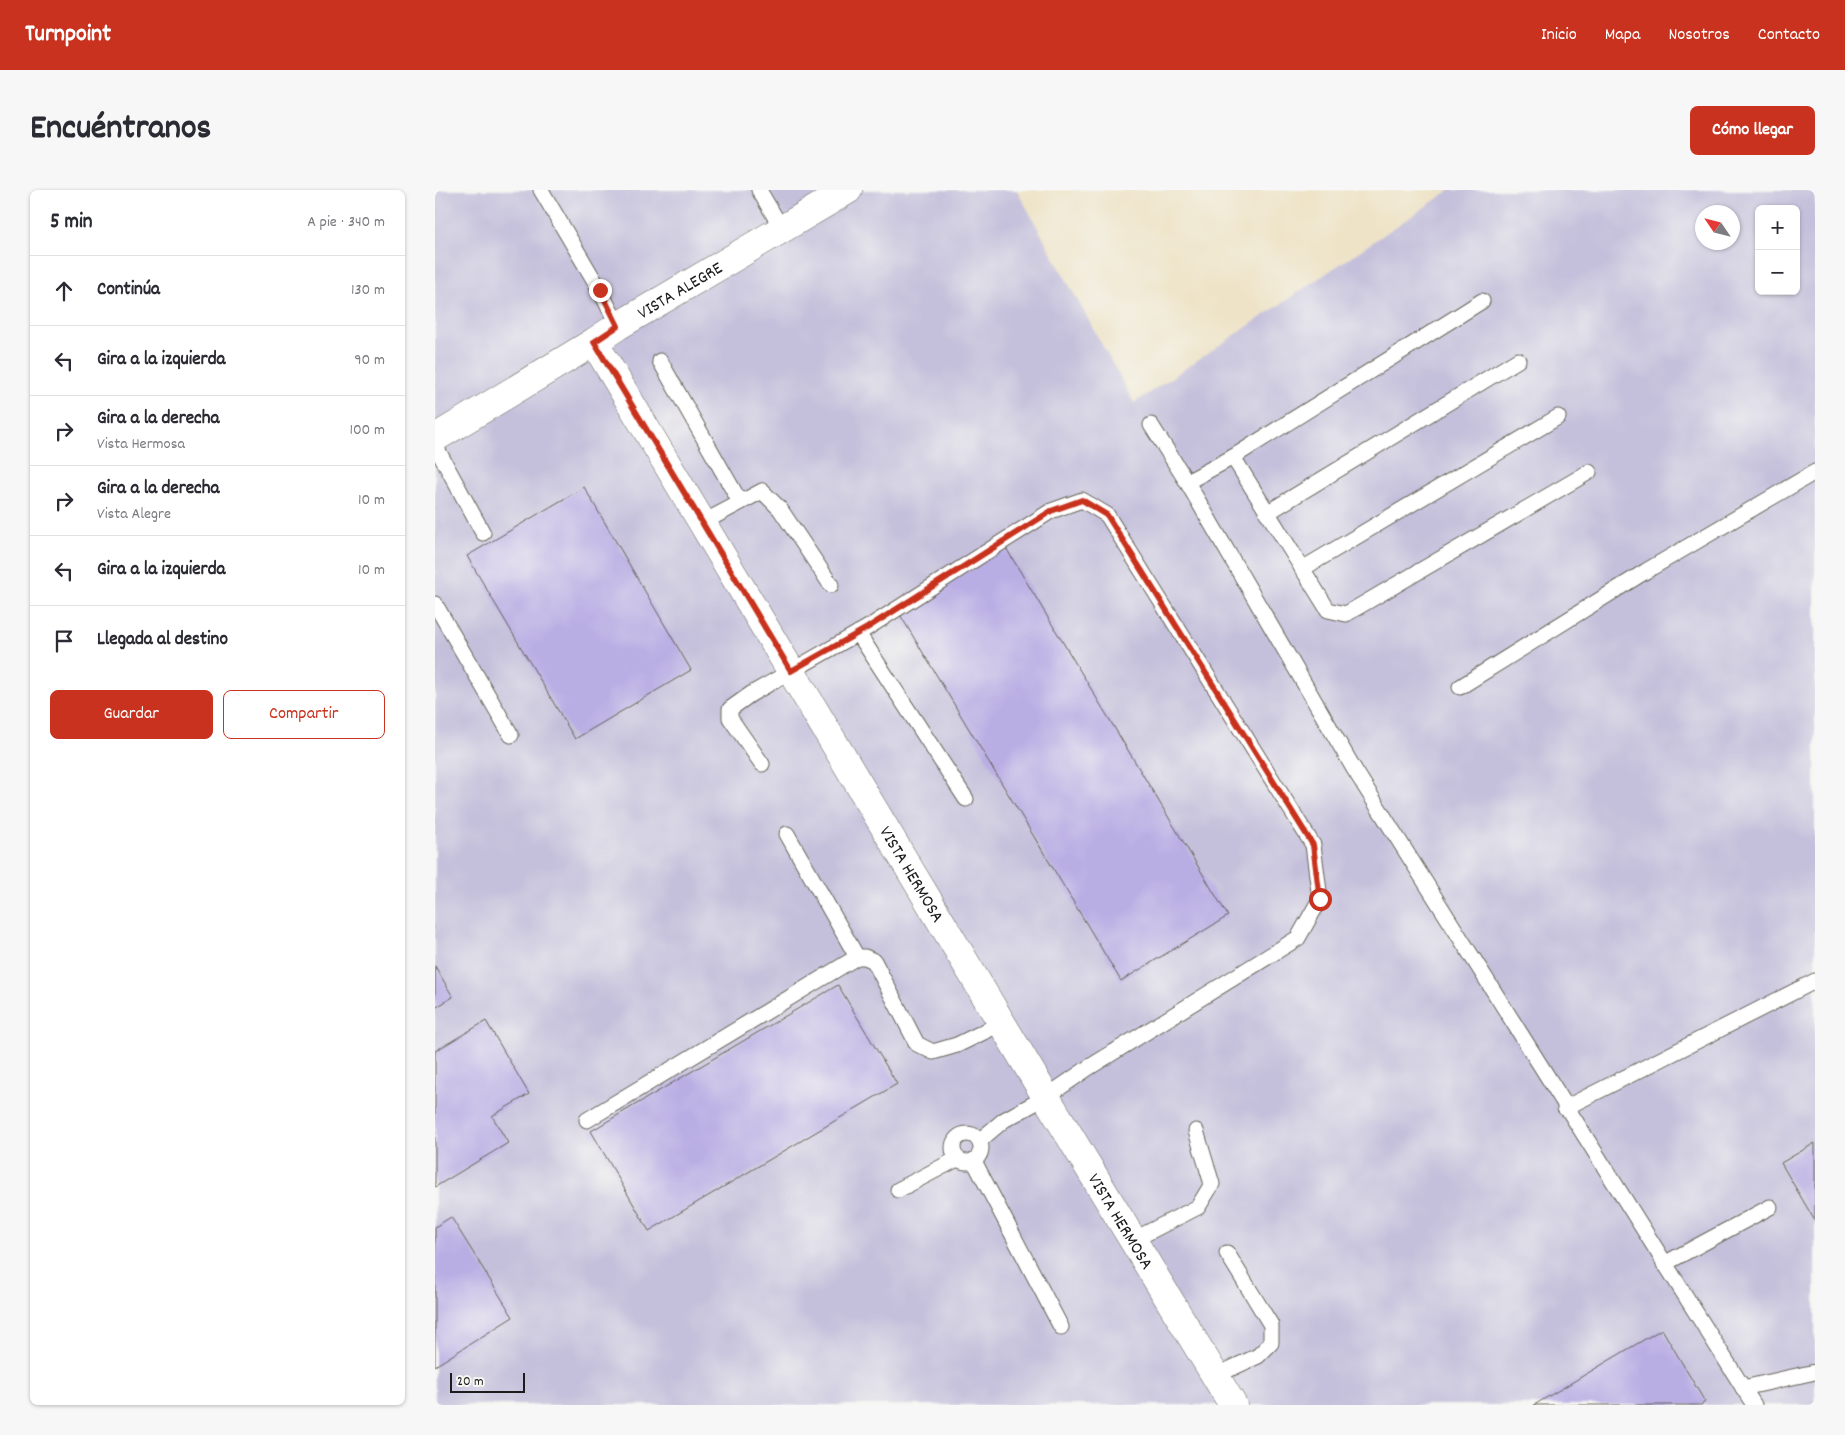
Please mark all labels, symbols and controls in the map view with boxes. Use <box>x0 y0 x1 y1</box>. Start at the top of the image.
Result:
text: Turnpoint <box>25 18 111 52</box>
text: Inicio <box>1541 23 1577 48</box>
text: Mapa <box>1605 23 1640 48</box>
text: Nosotros <box>1668 23 1730 48</box>
text: Contacto <box>1758 23 1820 48</box>
text: Encuéntranos <box>30 105 211 155</box>
button: Cómo llegar <box>1690 106 1815 155</box>
north arrow <box>1695 205 1740 250</box>
map controls <box>1755 205 1800 295</box>
button: + <box>1755 205 1800 250</box>
text: 5 min <box>50 208 93 238</box>
text: A pie · 340 m <box>307 211 385 234</box>
button: − <box>1755 250 1800 295</box>
street label: VISTA ALEGRE <box>634 257 728 327</box>
icon: ahead <box>50 277 78 305</box>
text: Continúa <box>97 277 160 304</box>
text: 130 m <box>351 279 385 302</box>
route end <box>589 279 612 302</box>
icon: left <box>50 347 78 375</box>
text: Gira a la izquierda <box>97 347 225 374</box>
text: 90 m <box>354 349 385 372</box>
text: Gira a la derecha <box>97 406 219 433</box>
icon: right <box>50 417 78 445</box>
text: 100 m <box>349 419 385 442</box>
text: Vista Hermosa <box>97 433 185 456</box>
text: Gira a la derecha <box>97 476 219 503</box>
icon: right <box>50 487 78 515</box>
text: 10 m <box>358 489 385 512</box>
text: Vista Alegre <box>97 503 171 526</box>
icon: left <box>50 557 78 585</box>
text: Gira a la izquierda <box>97 557 225 584</box>
text: 10 m <box>358 559 385 582</box>
icon: arrive <box>50 627 78 655</box>
text: Llegada al destino <box>97 627 228 654</box>
button: Guardar <box>50 690 213 739</box>
button: Compartir <box>223 690 385 739</box>
street label: VISTA HERMOSA <box>872 822 949 928</box>
route start <box>1309 888 1332 911</box>
street label: VISTA HERMOSA <box>1080 1170 1158 1275</box>
scale bar <box>450 1370 525 1393</box>
text: 20 m <box>457 1372 484 1392</box>

